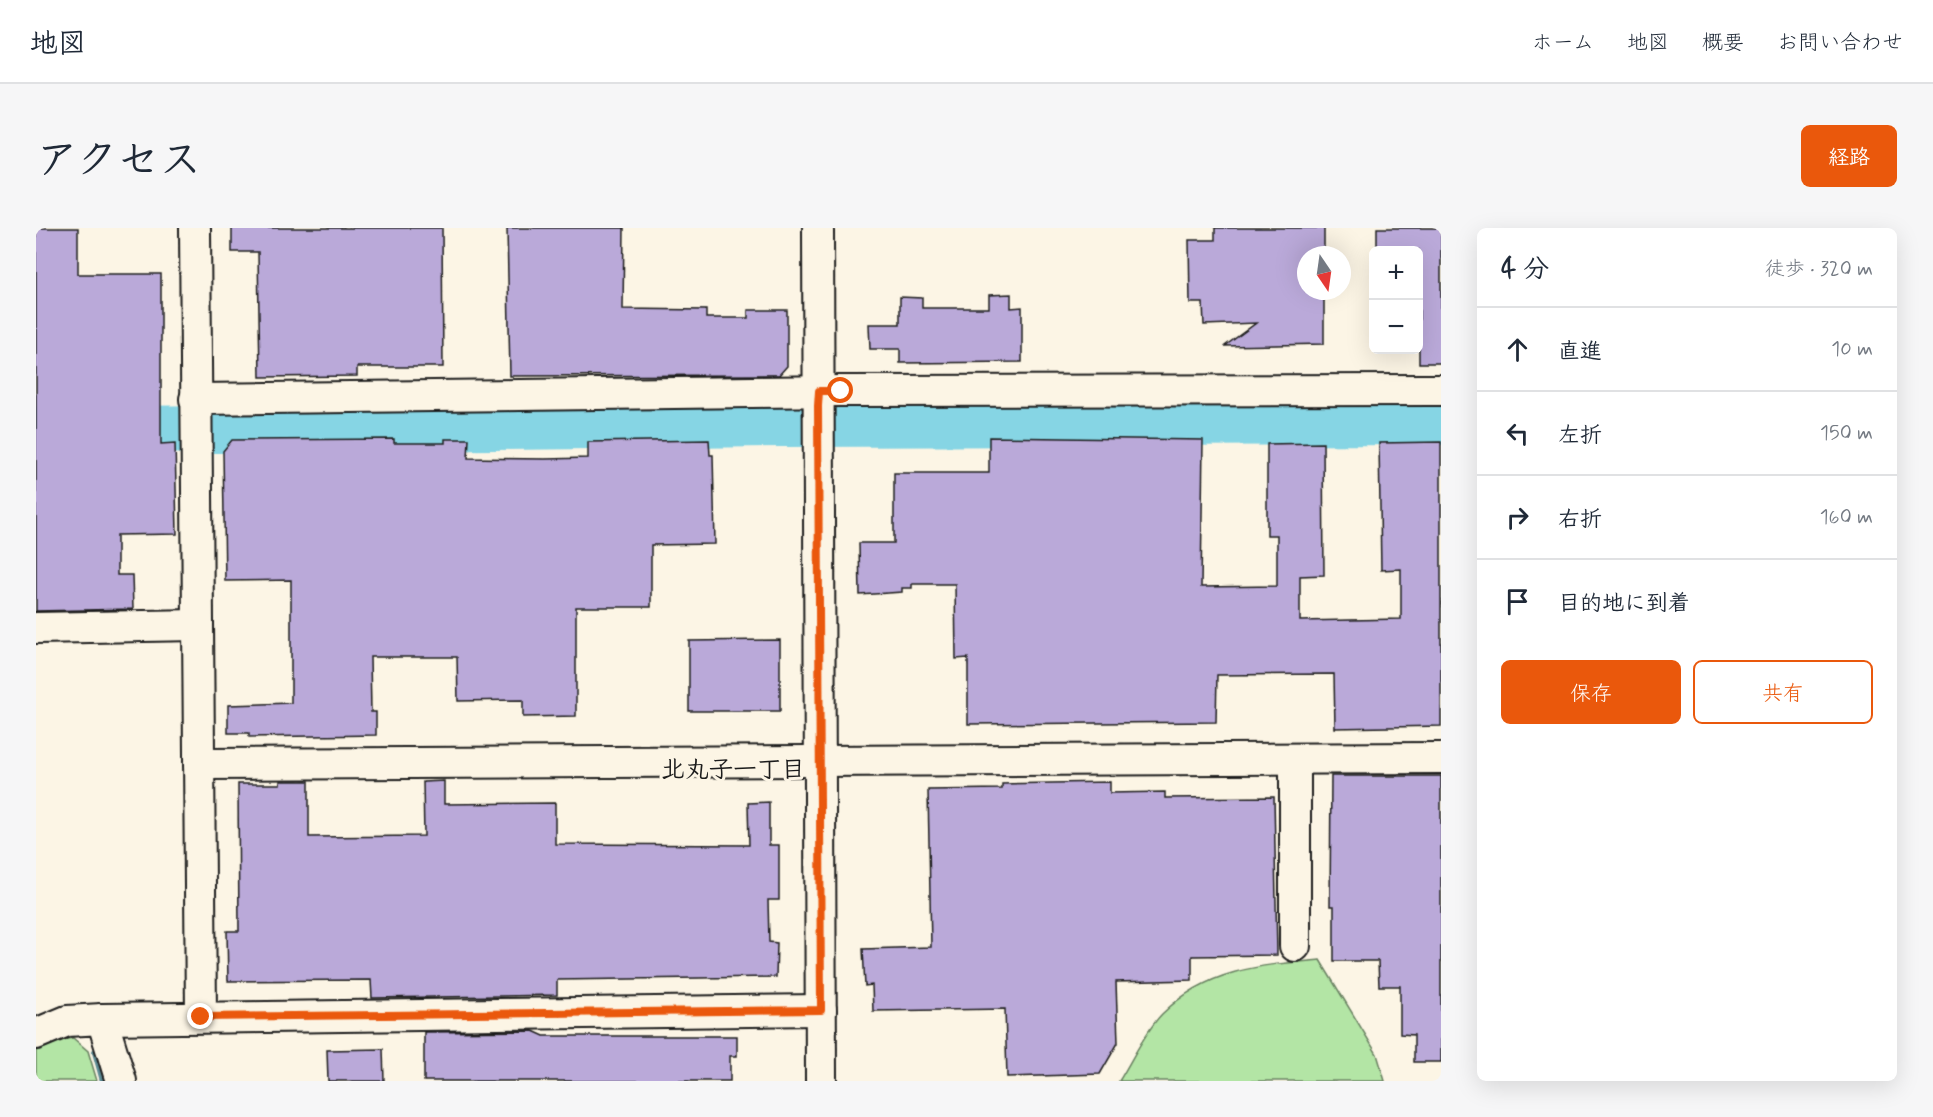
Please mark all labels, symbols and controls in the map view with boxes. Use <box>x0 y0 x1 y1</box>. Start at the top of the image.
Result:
text: 地図 <box>30 26 86 63</box>
text: ホーム <box>1532 29 1594 57</box>
text: 地図 <box>1627 29 1669 57</box>
text: 概要 <box>1702 29 1744 57</box>
text: お問い合わせ <box>1777 29 1903 57</box>
button: 経路 <box>1801 125 1897 187</box>
text: アクセス <box>36 134 201 189</box>
north arrow <box>1297 246 1351 300</box>
map controls <box>1369 246 1423 354</box>
button: + <box>1369 246 1423 300</box>
text: 4 分 <box>1501 253 1549 287</box>
text: 徒歩 · 320 m <box>1765 256 1873 283</box>
button: − <box>1369 300 1423 354</box>
icon: ahead <box>1501 333 1534 366</box>
text: 10 m <box>1831 336 1873 363</box>
text: 直進 <box>1558 338 1602 366</box>
route start <box>827 377 853 403</box>
icon: left <box>1501 417 1534 450</box>
text: 150 m <box>1820 420 1873 447</box>
text: 左折 <box>1558 422 1602 450</box>
icon: right <box>1501 501 1534 534</box>
text: 160 m <box>1820 504 1873 531</box>
text: 右折 <box>1558 506 1602 534</box>
icon: arrive <box>1501 585 1534 618</box>
text: 目的地に到着 <box>1558 590 1690 618</box>
button: 保存 <box>1501 660 1681 724</box>
button: 共有 <box>1693 660 1873 724</box>
district label: 北丸子一丁目 <box>661 755 805 786</box>
route end <box>187 1003 213 1029</box>

